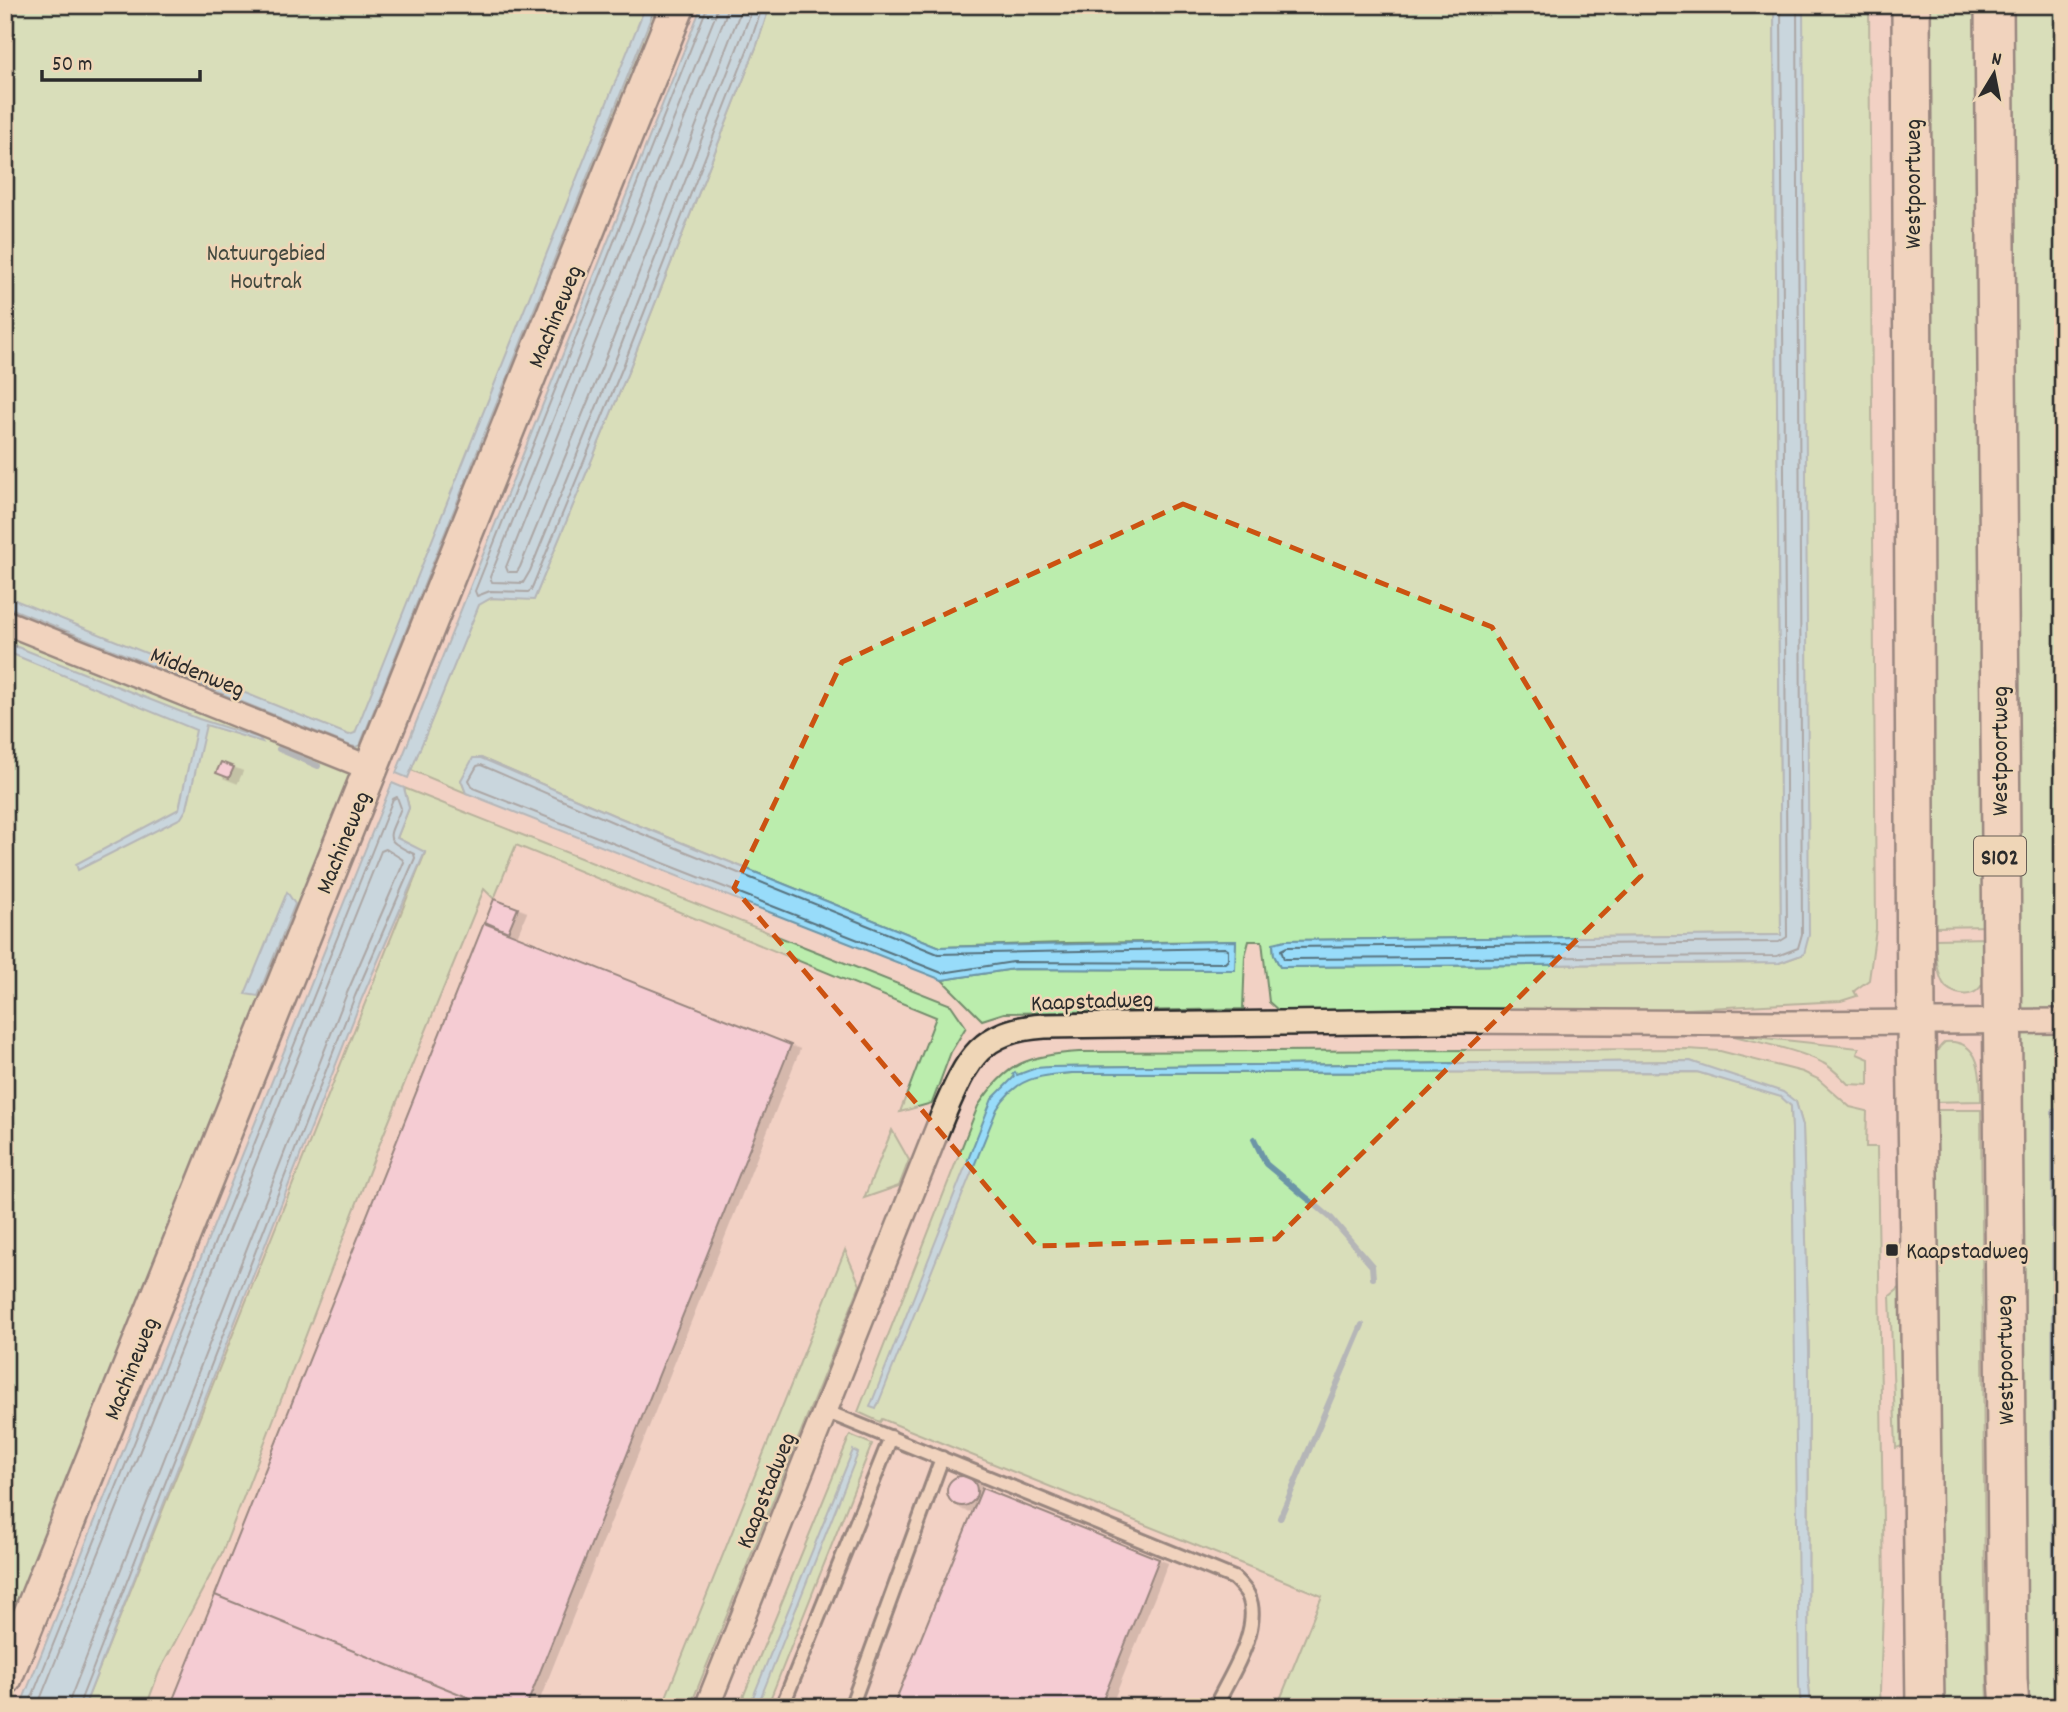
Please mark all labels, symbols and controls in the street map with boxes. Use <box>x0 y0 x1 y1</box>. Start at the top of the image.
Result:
scale bar <box>42 38 200 82</box>
north arrow <box>1960 38 2030 108</box>
text: N <box>1989 47 2003 75</box>
text: 50 m <box>52 51 92 81</box>
street label: Westpoortweg <box>1898 119 1932 249</box>
park label: Natuurgebied Houtrak <box>206 238 326 300</box>
street label: Machineweg <box>521 260 593 374</box>
street label: Middenweg <box>145 639 249 708</box>
street label: Westpoortweg <box>1985 686 2019 816</box>
street label: Machineweg <box>309 786 381 900</box>
road number: S102 <box>1974 836 2026 876</box>
street label: Kaapstadweg <box>1030 984 1154 1022</box>
place label: Kaapstadweg <box>1906 1236 2029 1270</box>
marker: Kaapstadweg <box>1884 1242 1900 1258</box>
street label: Westpoortweg <box>1989 1295 2025 1425</box>
street label: Machineweg <box>97 1312 169 1426</box>
street label: Kaapstadweg <box>729 1428 807 1554</box>

